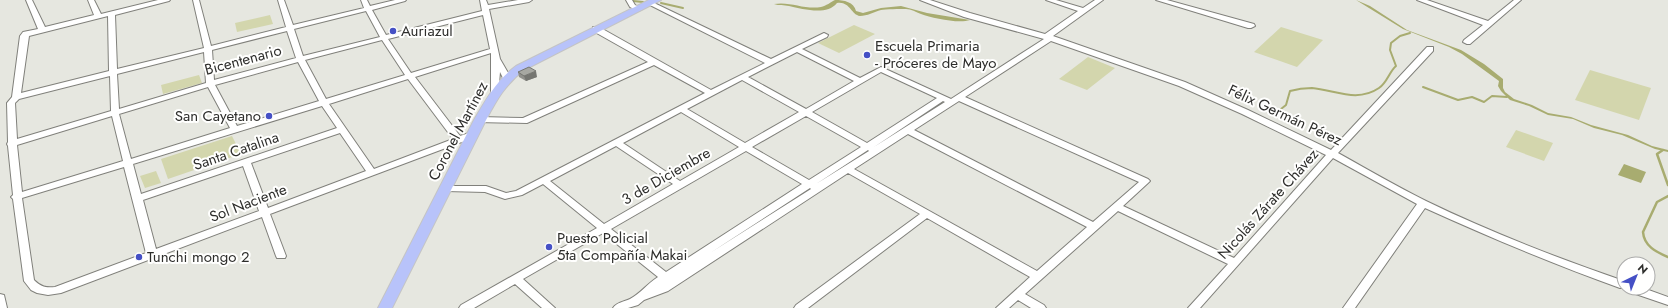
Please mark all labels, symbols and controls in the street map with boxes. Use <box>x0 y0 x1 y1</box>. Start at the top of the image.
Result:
place label: Auriazul <box>401 20 453 42</box>
marker: Auriazul <box>388 26 398 36</box>
place label: Escuela Primaria - Próceres de Mayo <box>875 35 996 74</box>
street label: Bicentenario <box>202 39 284 81</box>
marker: Escuela Primaria - Próceres de Mayo <box>862 50 872 60</box>
street label: Coronel Martínez <box>423 77 493 184</box>
street label: Félix Germán Pérez <box>1224 79 1346 151</box>
place label: San Cayetano <box>175 105 261 127</box>
marker: San Cayetano <box>264 111 274 121</box>
street label: Santa Catalina <box>190 126 282 176</box>
street label: 3 de Diciembre <box>618 142 715 210</box>
street label: Nicolás Zárate Chávez <box>1212 144 1324 264</box>
street label: Sol Naciente <box>206 178 290 228</box>
place label: Puesto Policial 5ta Compañía Makai <box>557 227 687 266</box>
marker: Puesto Policial 5ta Compañía Makai <box>544 242 554 252</box>
place label: Tunchi mongo 2 <box>147 246 250 268</box>
marker: Tunchi mongo 2 <box>134 252 144 262</box>
north arrow <box>1616 256 1656 296</box>
text: N <box>1634 260 1651 278</box>

